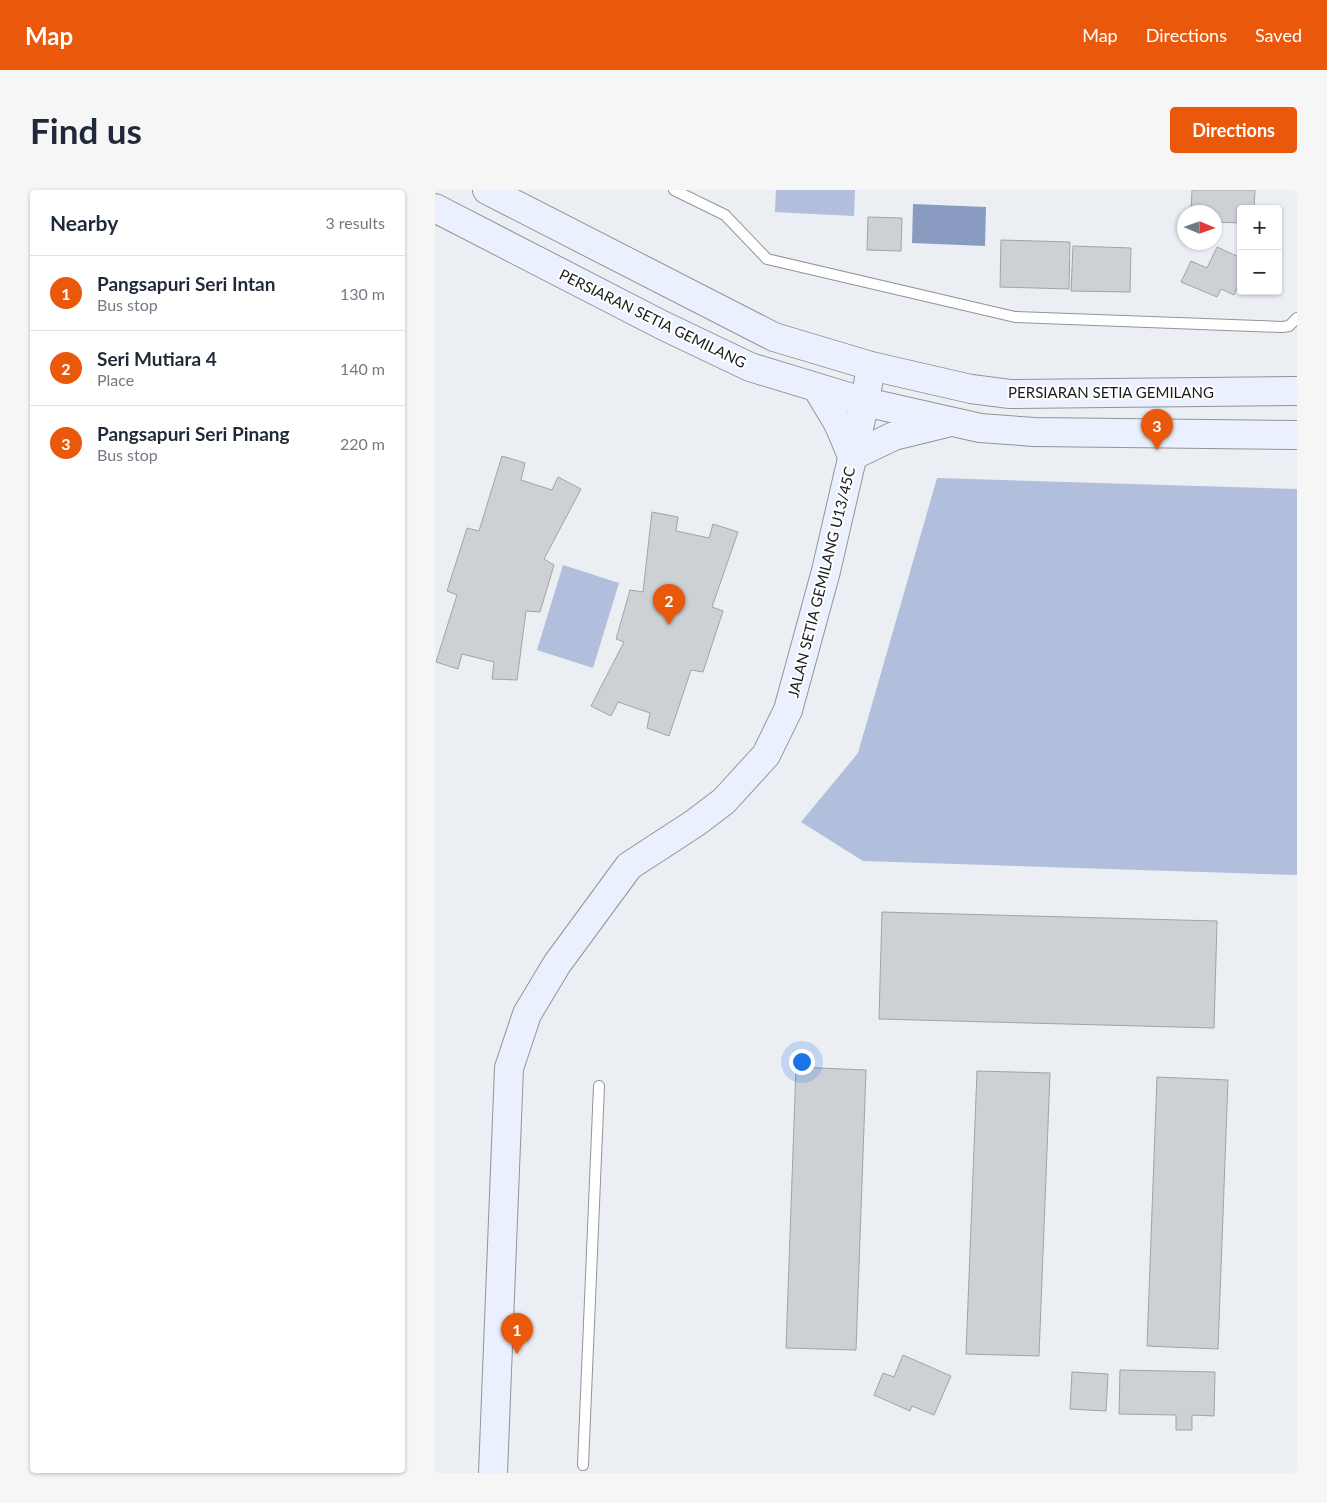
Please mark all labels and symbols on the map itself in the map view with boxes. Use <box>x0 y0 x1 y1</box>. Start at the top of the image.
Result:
north arrow <box>1177 205 1222 250</box>
street label: PERSIARAN SETIA GEMILANG <box>557 265 749 371</box>
street label: PERSIARAN SETIA GEMILANG <box>1008 383 1214 401</box>
pin: 3 <box>1141 409 1173 450</box>
street label: JALAN SETIA GEMILANG U13/45C <box>784 465 858 699</box>
pin: 2 <box>653 584 685 625</box>
your location <box>789 1049 815 1075</box>
pin: 1 <box>501 1313 533 1354</box>

